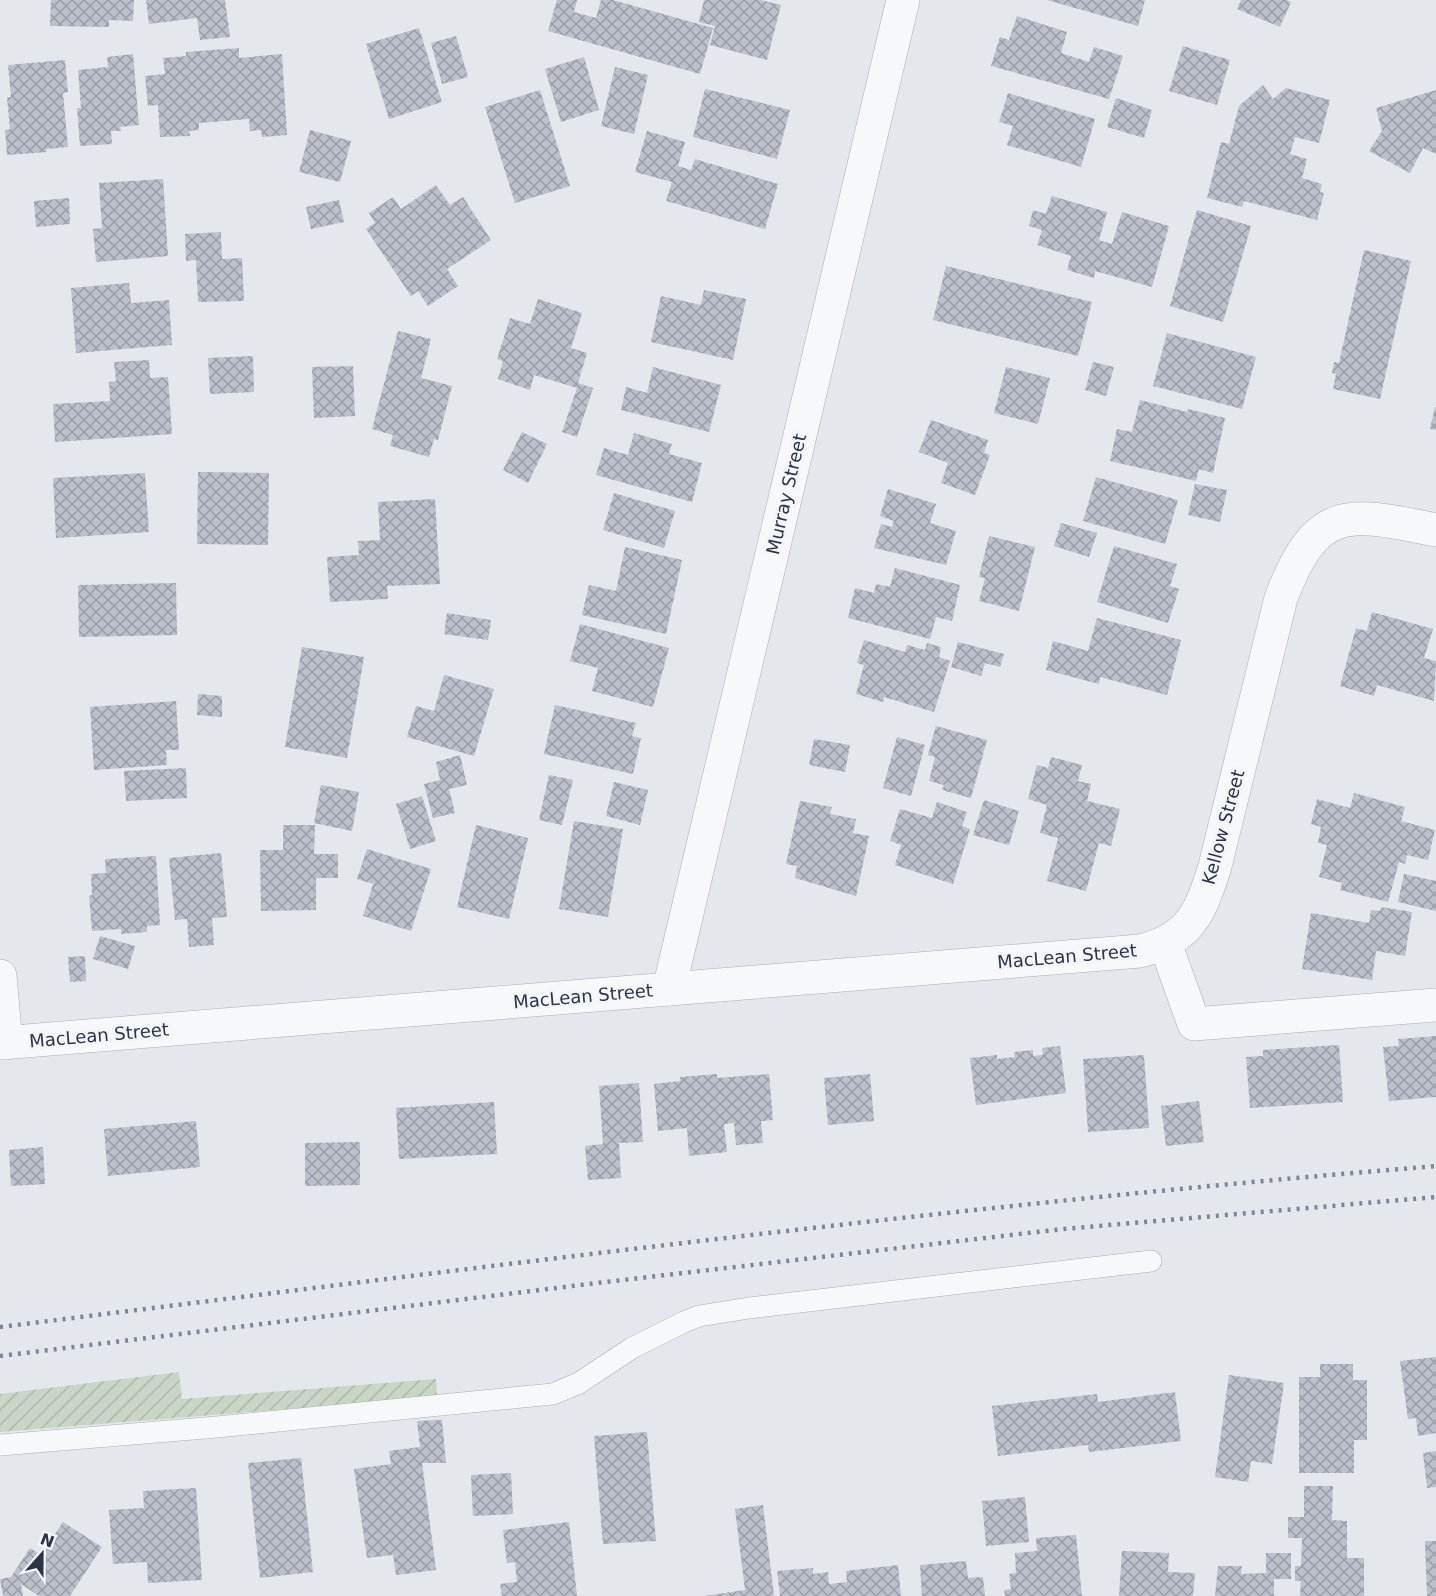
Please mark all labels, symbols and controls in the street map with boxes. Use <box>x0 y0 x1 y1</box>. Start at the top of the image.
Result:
street label: Murray Street <box>762 431 810 557</box>
street label: Kellow Street <box>1198 767 1248 887</box>
street label: MacLean Street <box>996 939 1138 973</box>
street label: MacLean Street <box>512 979 654 1013</box>
street label: MacLean Street <box>28 1018 170 1052</box>
north arrow <box>12 1524 72 1584</box>
text: N <box>38 1529 57 1552</box>

